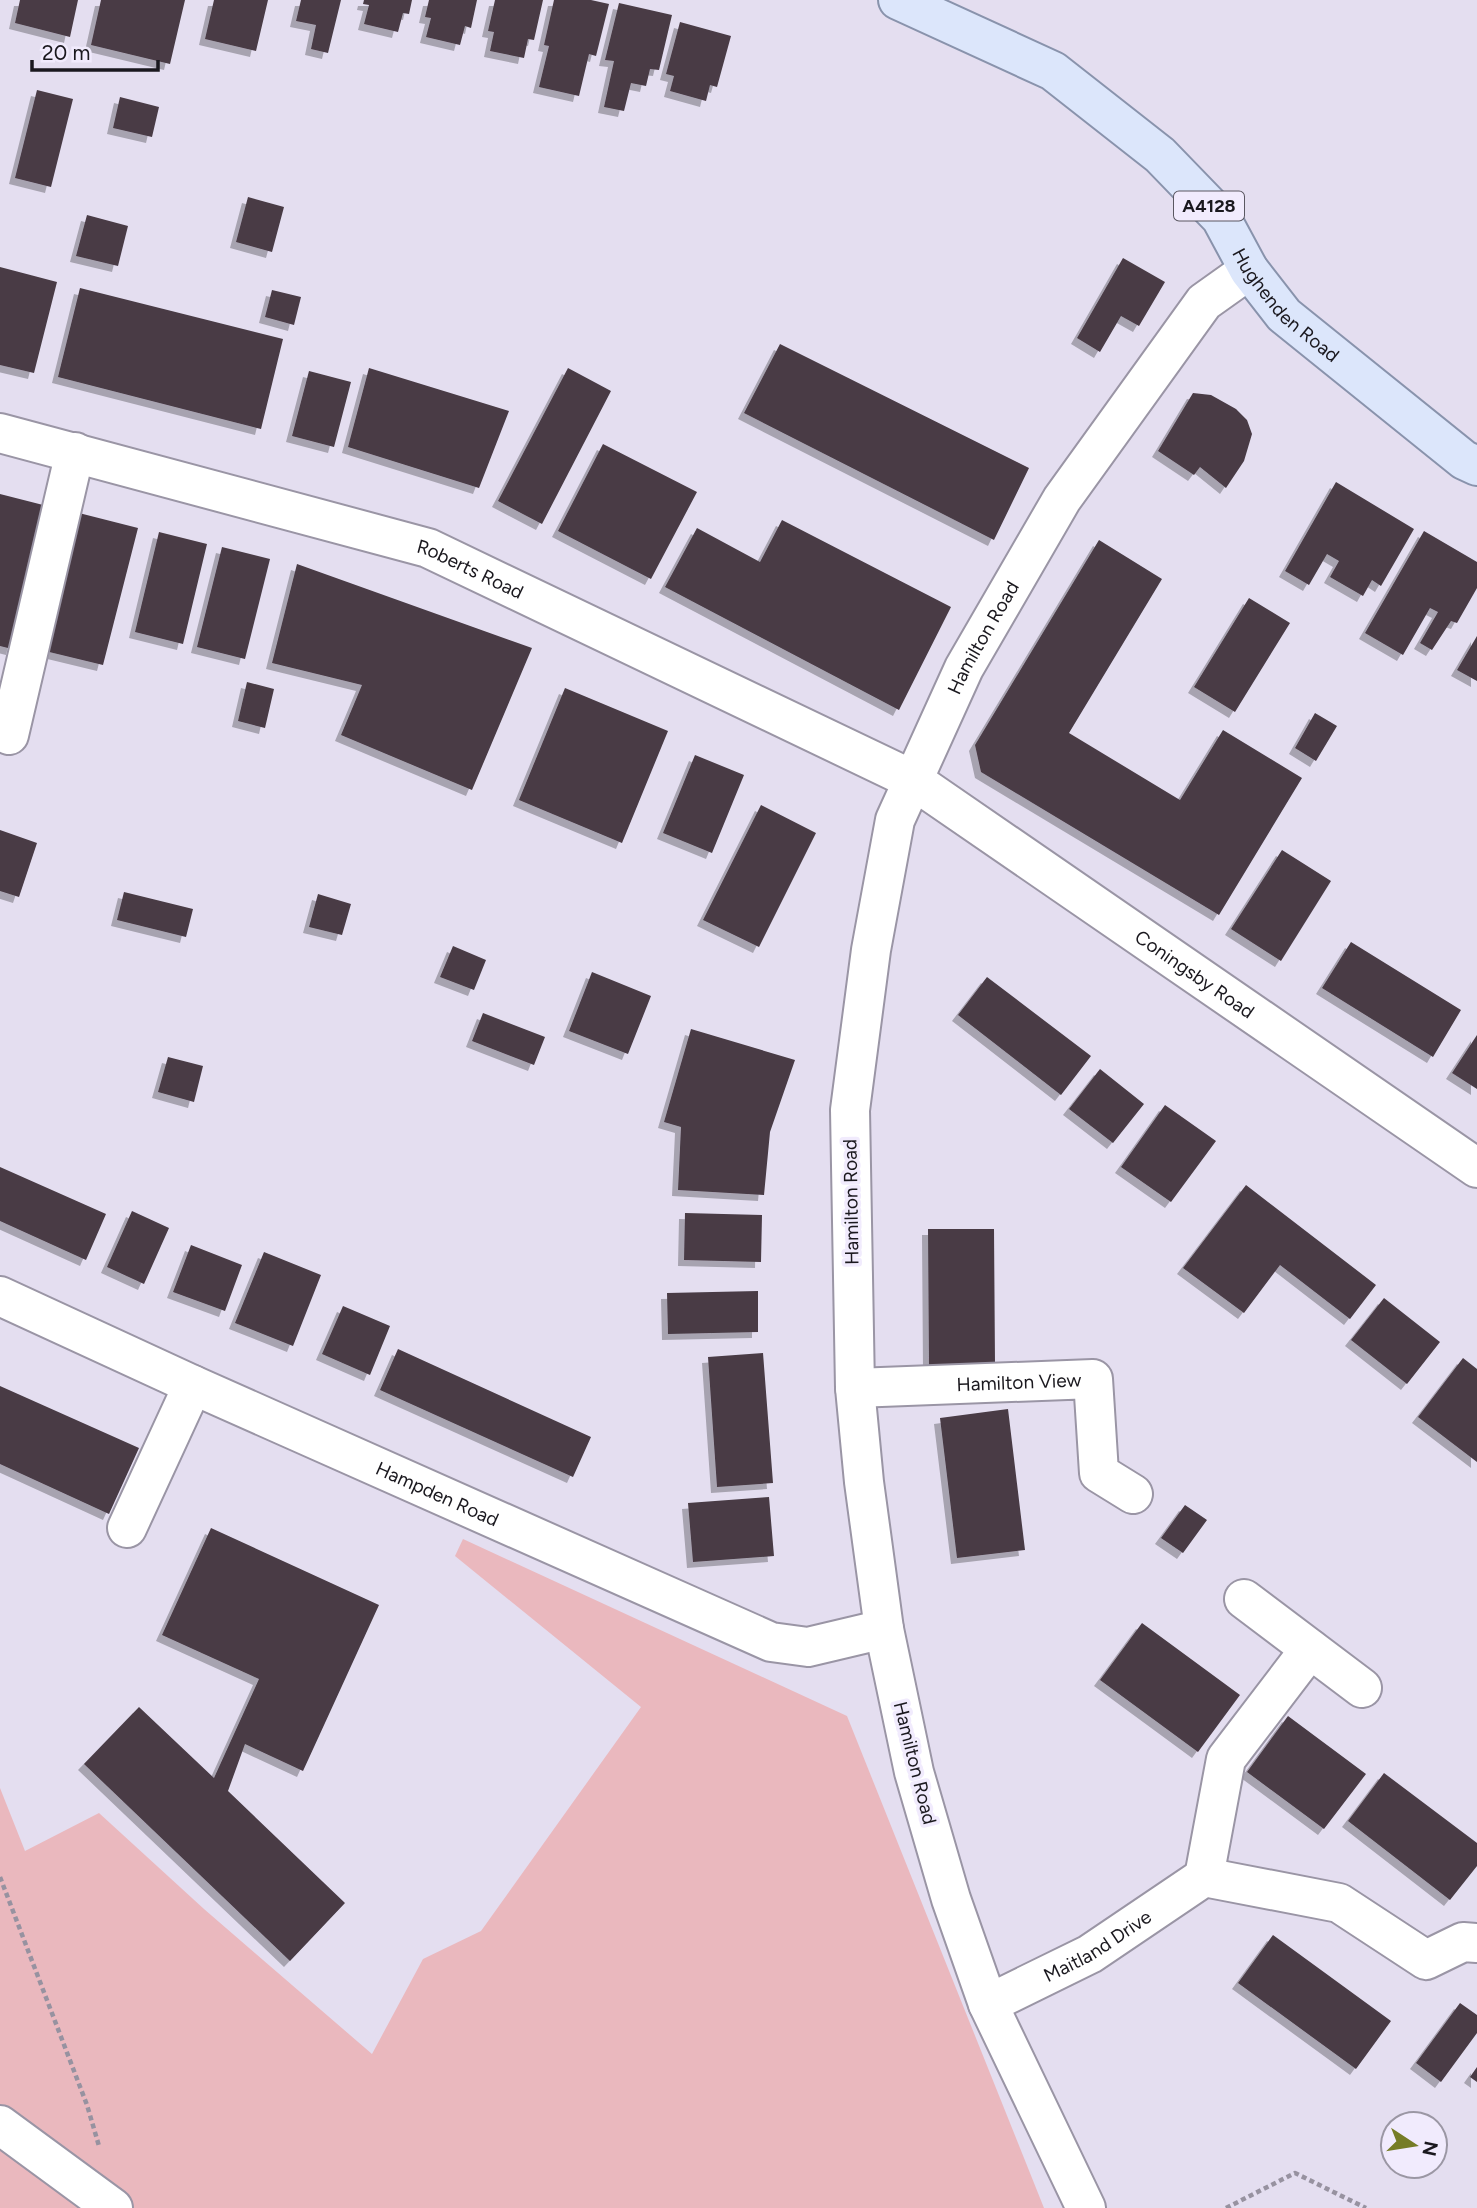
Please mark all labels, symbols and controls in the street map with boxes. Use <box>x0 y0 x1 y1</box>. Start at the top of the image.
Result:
scale bar <box>32 28 158 72</box>
text: 20 m <box>42 40 90 65</box>
road number: A4128 <box>1174 191 1244 220</box>
street label: Hughenden Road <box>1228 244 1344 367</box>
street label: Roberts Road <box>414 534 527 603</box>
street label: Hamilton Road <box>942 577 1023 698</box>
street label: Coningsby Road <box>1131 925 1259 1023</box>
street label: Hamilton Road <box>838 1139 864 1265</box>
street label: Hamilton View <box>956 1368 1082 1396</box>
street label: Hampden Road <box>372 1456 502 1531</box>
street label: Hamilton Road <box>889 1699 941 1827</box>
street label: Maitland Drive <box>1040 1905 1155 1987</box>
north arrow <box>1379 2110 1449 2180</box>
text: N <box>1417 2139 1443 2158</box>

